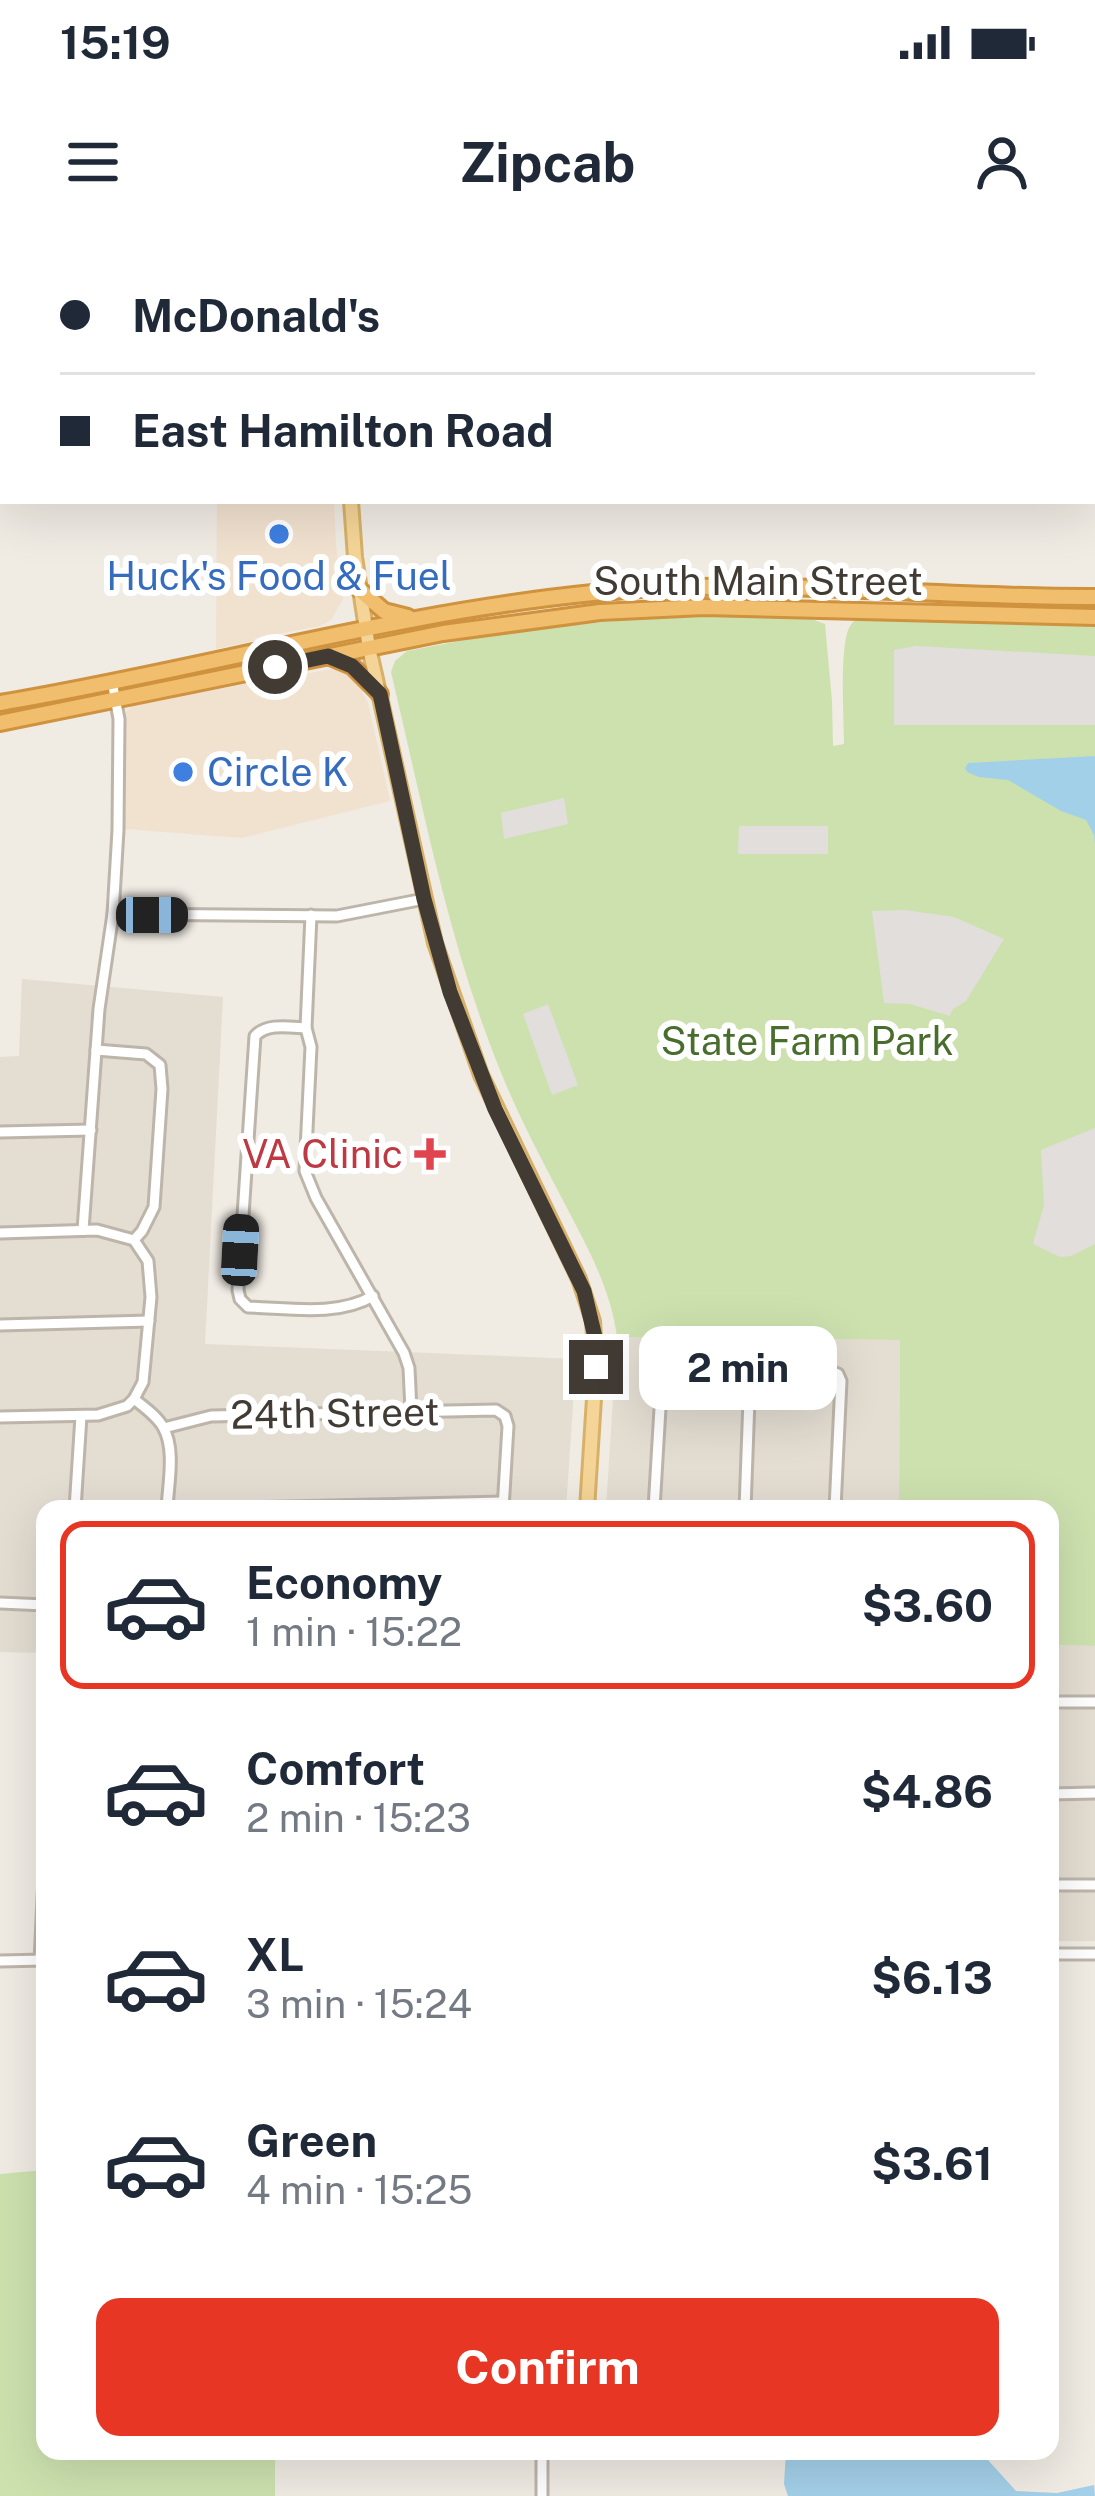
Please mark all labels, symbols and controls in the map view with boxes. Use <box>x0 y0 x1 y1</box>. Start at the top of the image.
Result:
text: 15:19 <box>60 16 171 69</box>
icon: menu <box>60 129 126 195</box>
icon: person <box>969 129 1035 195</box>
text: Zipcab <box>460 131 635 194</box>
text: McDonald's <box>132 289 380 342</box>
text: East Hamilton Road <box>132 404 554 457</box>
marker: Huck's Food & Fuel <box>266 521 292 547</box>
place label: Huck's Food & Fuel <box>106 553 452 599</box>
street label: South Main Street <box>593 558 923 604</box>
route start <box>248 640 302 694</box>
place label: Circle K <box>207 749 348 795</box>
marker: Circle K <box>170 759 196 785</box>
car <box>116 897 188 933</box>
park label: State Farm Park <box>660 1018 954 1064</box>
place label: VA Clinic <box>242 1131 403 1177</box>
marker: VA Clinic <box>414 1138 446 1170</box>
car <box>220 1213 260 1287</box>
callout: 2 min <box>638 1325 836 1409</box>
route end <box>569 1340 623 1394</box>
text: 2 min <box>687 1345 789 1391</box>
street label: 24th Street <box>230 1388 440 1438</box>
icon: car <box>102 1551 210 1659</box>
text: Economy <box>246 1556 442 1609</box>
text: $3.60 <box>862 1579 993 1632</box>
text: 1 min · 15:22 <box>246 1609 462 1655</box>
icon: car <box>102 1737 210 1845</box>
text: Comfort <box>246 1742 425 1795</box>
text: $4.86 <box>861 1765 993 1818</box>
text: 2 min · 15:23 <box>246 1795 471 1841</box>
icon: car <box>102 1923 210 2031</box>
text: XL <box>246 1928 304 1981</box>
text: $6.13 <box>871 1951 993 2004</box>
text: 3 min · 15:24 <box>246 1981 472 2027</box>
icon: car <box>102 2109 210 2217</box>
text: Green <box>246 2114 377 2167</box>
text: $3.61 <box>871 2137 993 2190</box>
text: 4 min · 15:25 <box>246 2167 472 2213</box>
button: Confirm <box>96 2298 999 2436</box>

